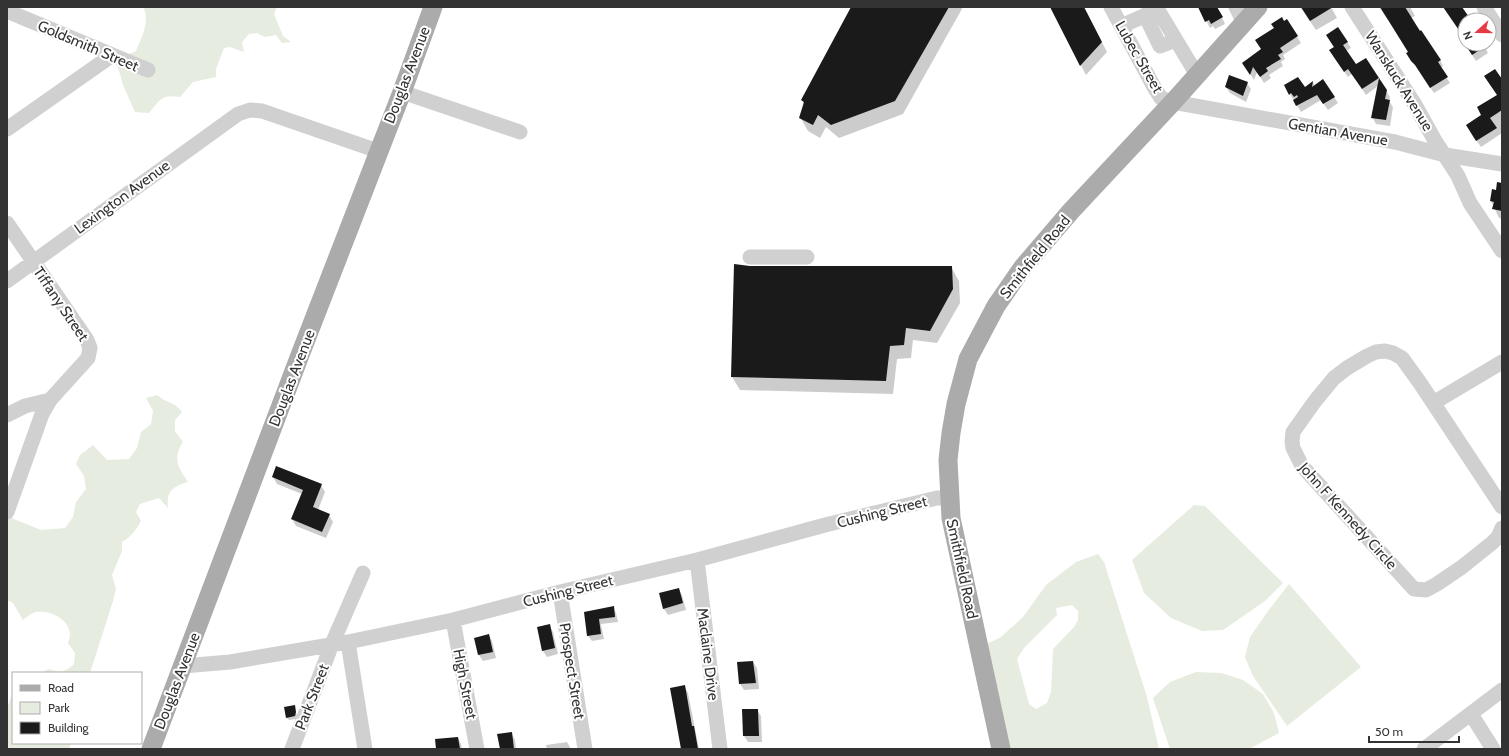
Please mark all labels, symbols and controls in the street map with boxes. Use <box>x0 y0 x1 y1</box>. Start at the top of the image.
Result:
north arrow <box>1457 12 1497 52</box>
street label: Goldsmith Street <box>35 17 141 75</box>
street label: Lubec Street <box>1111 18 1167 96</box>
street label: Douglas Avenue <box>380 24 434 126</box>
street label: Wanskuck Avenue <box>1361 28 1437 135</box>
text: N <box>1460 29 1476 42</box>
street label: Gentian Avenue <box>1287 114 1389 150</box>
street label: Lexington Avenue <box>71 156 174 238</box>
street label: Smithfield Road <box>996 212 1074 302</box>
street label: Tiffany Street <box>30 263 92 345</box>
street label: Douglas Avenue <box>265 327 319 429</box>
street label: John F Kennedy Circle <box>1295 458 1401 573</box>
street label: Cushing Street <box>835 492 929 532</box>
street label: Smithfield Road <box>943 517 981 621</box>
street label: Cushing Street <box>521 571 615 611</box>
street label: Maclaine Drive <box>693 607 723 702</box>
street label: Prospect Street <box>556 622 588 720</box>
street label: Douglas Avenue <box>150 630 204 732</box>
street label: High Street <box>449 647 481 721</box>
street label: Park Street <box>291 662 333 732</box>
legend <box>12 672 142 744</box>
text: Road <box>48 680 74 695</box>
text: Park <box>48 700 70 715</box>
scale bar <box>1369 718 1459 744</box>
text: Building <box>48 720 90 735</box>
text: 50 m <box>1375 724 1403 739</box>

